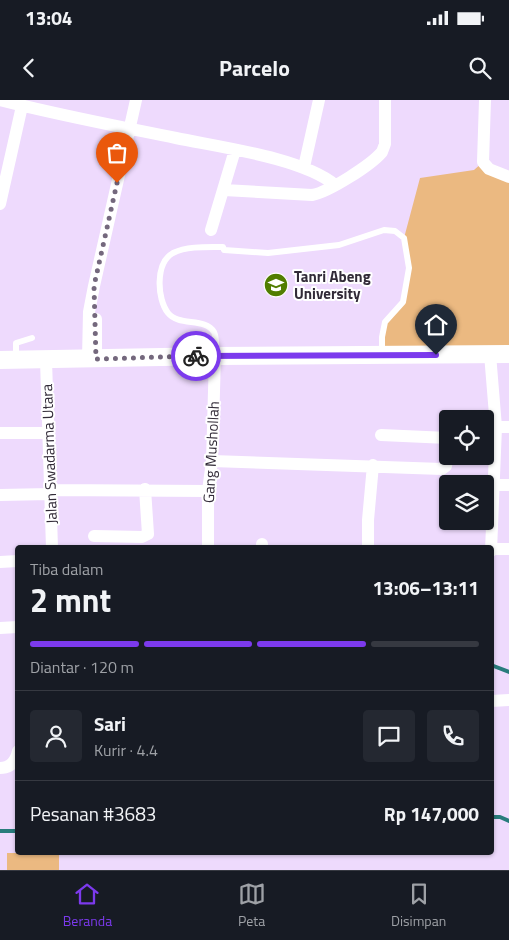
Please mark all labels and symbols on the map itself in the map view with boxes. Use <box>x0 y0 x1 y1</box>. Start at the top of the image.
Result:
pin <box>96 132 138 183</box>
place label: Tanri Abeng University <box>294 265 371 305</box>
school or university icon: Tanri Abeng University <box>263 272 289 298</box>
pin <box>415 304 457 355</box>
courier <box>171 331 221 381</box>
street label: Jalan Swadarma Utara <box>35 383 63 524</box>
street label: Gang Mushollah <box>197 401 225 503</box>

